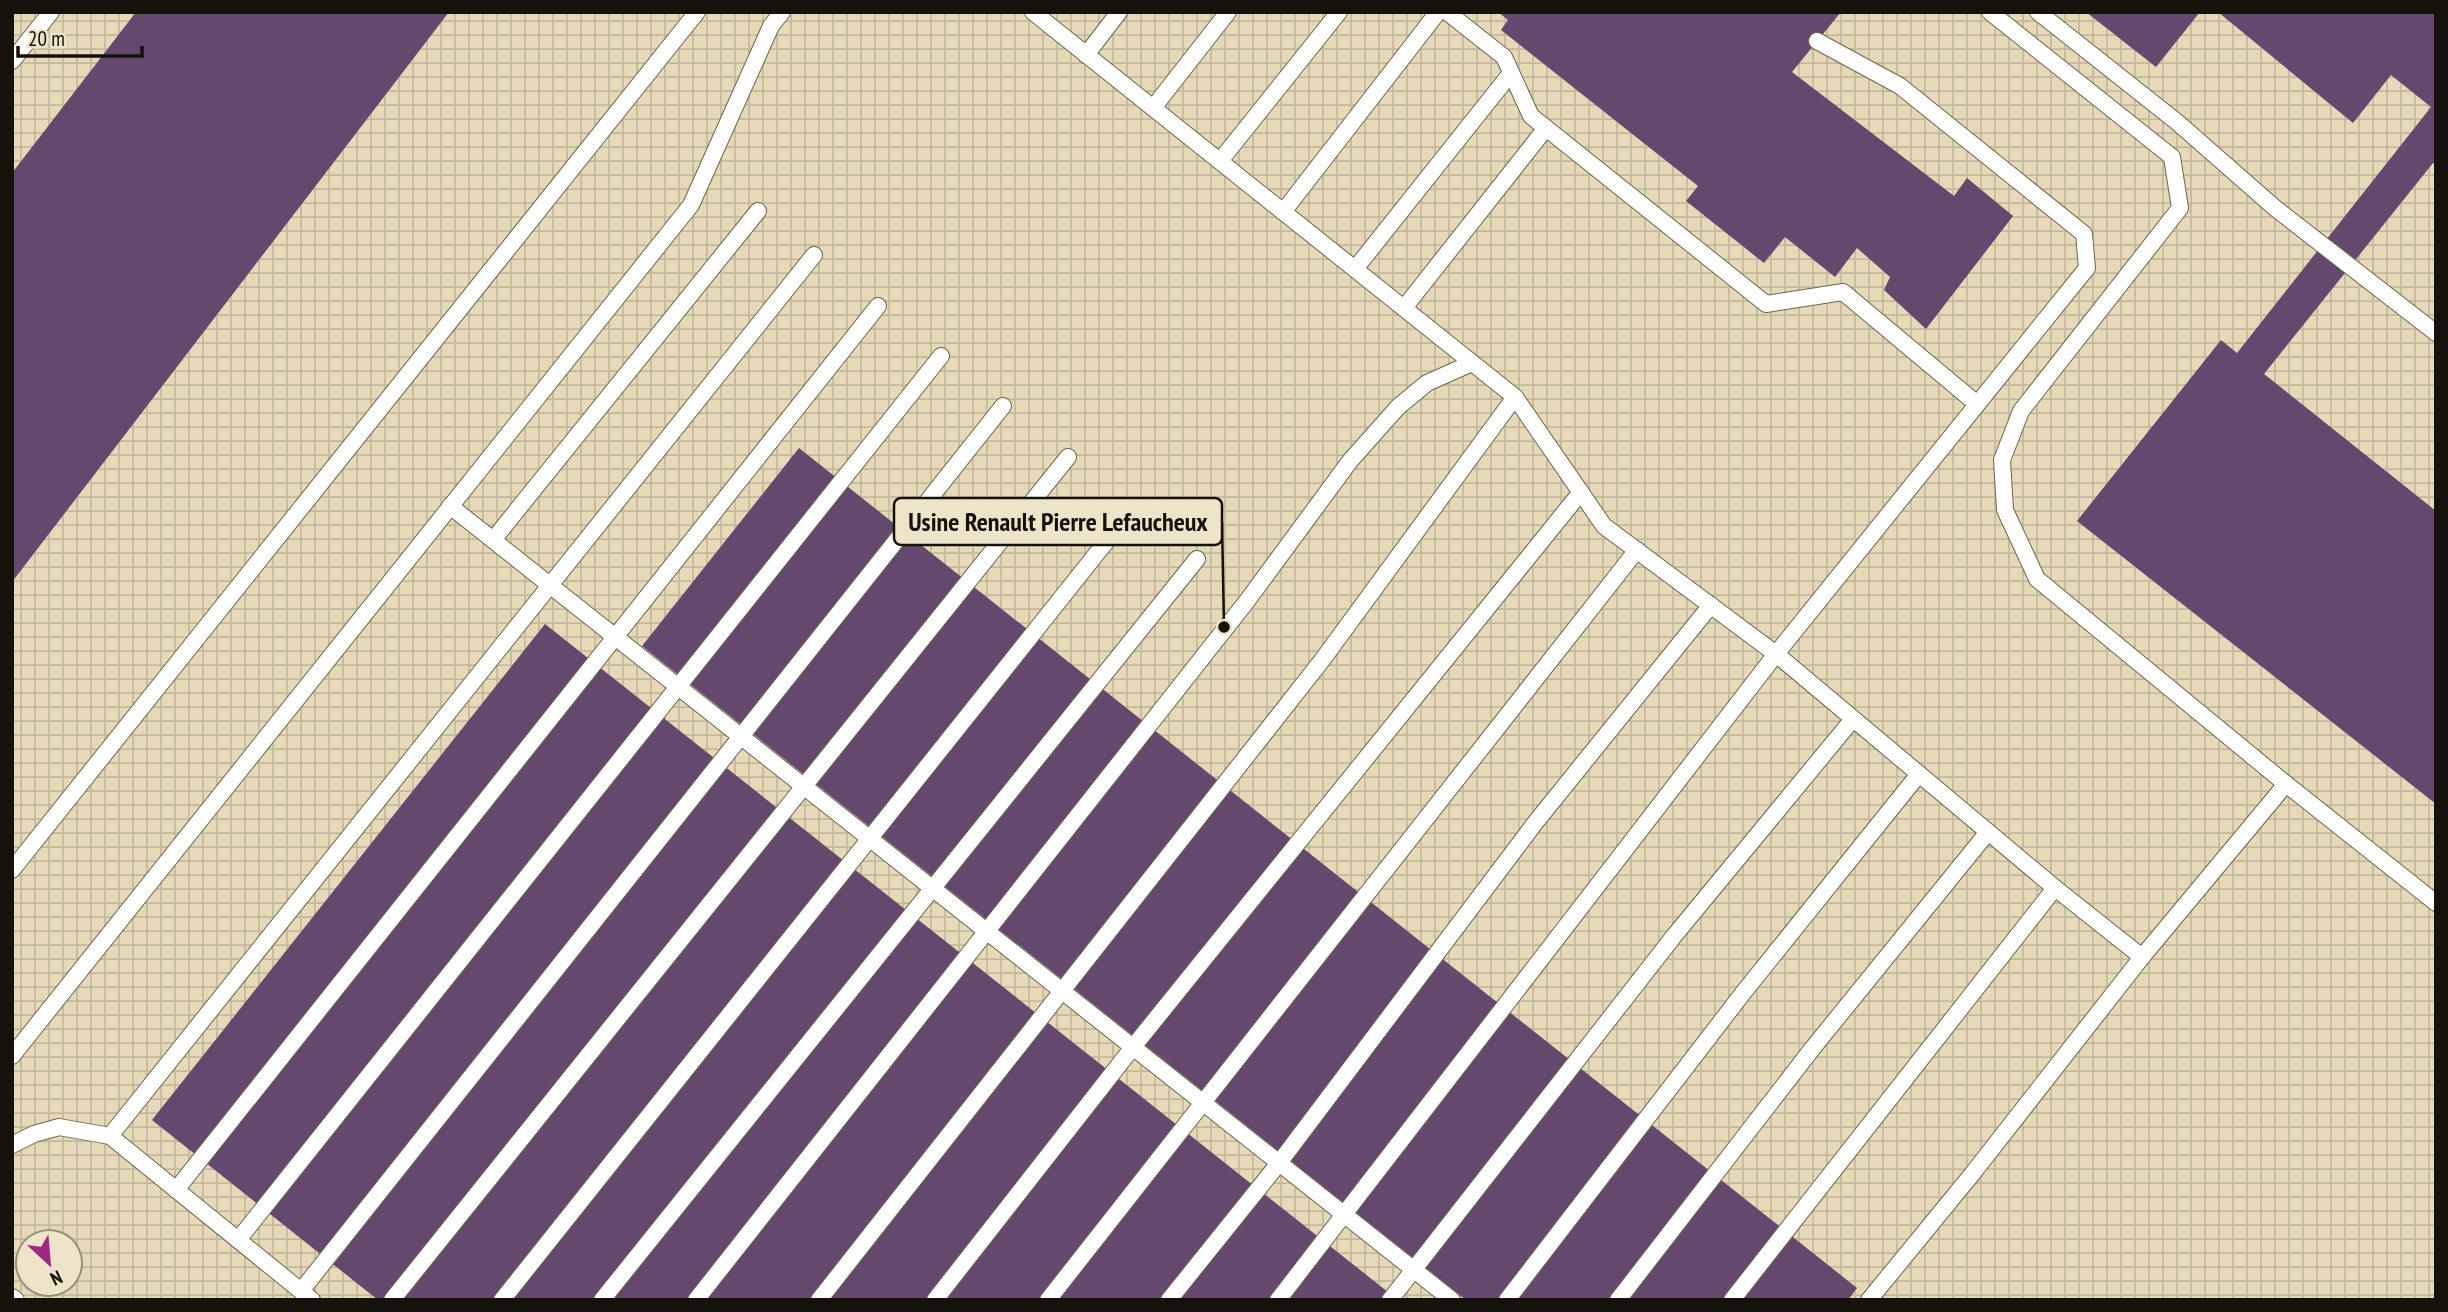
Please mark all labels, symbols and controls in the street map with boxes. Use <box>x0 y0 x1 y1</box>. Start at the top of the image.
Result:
scale bar <box>18 14 142 58</box>
text: 20 m <box>28 25 65 52</box>
callout: Usine Renault Pierre Lefaucheux <box>894 498 1222 545</box>
text: Usine Renault Pierre Lefaucheux <box>908 505 1208 538</box>
north arrow <box>14 1228 84 1298</box>
text: N <box>47 1265 66 1291</box>

